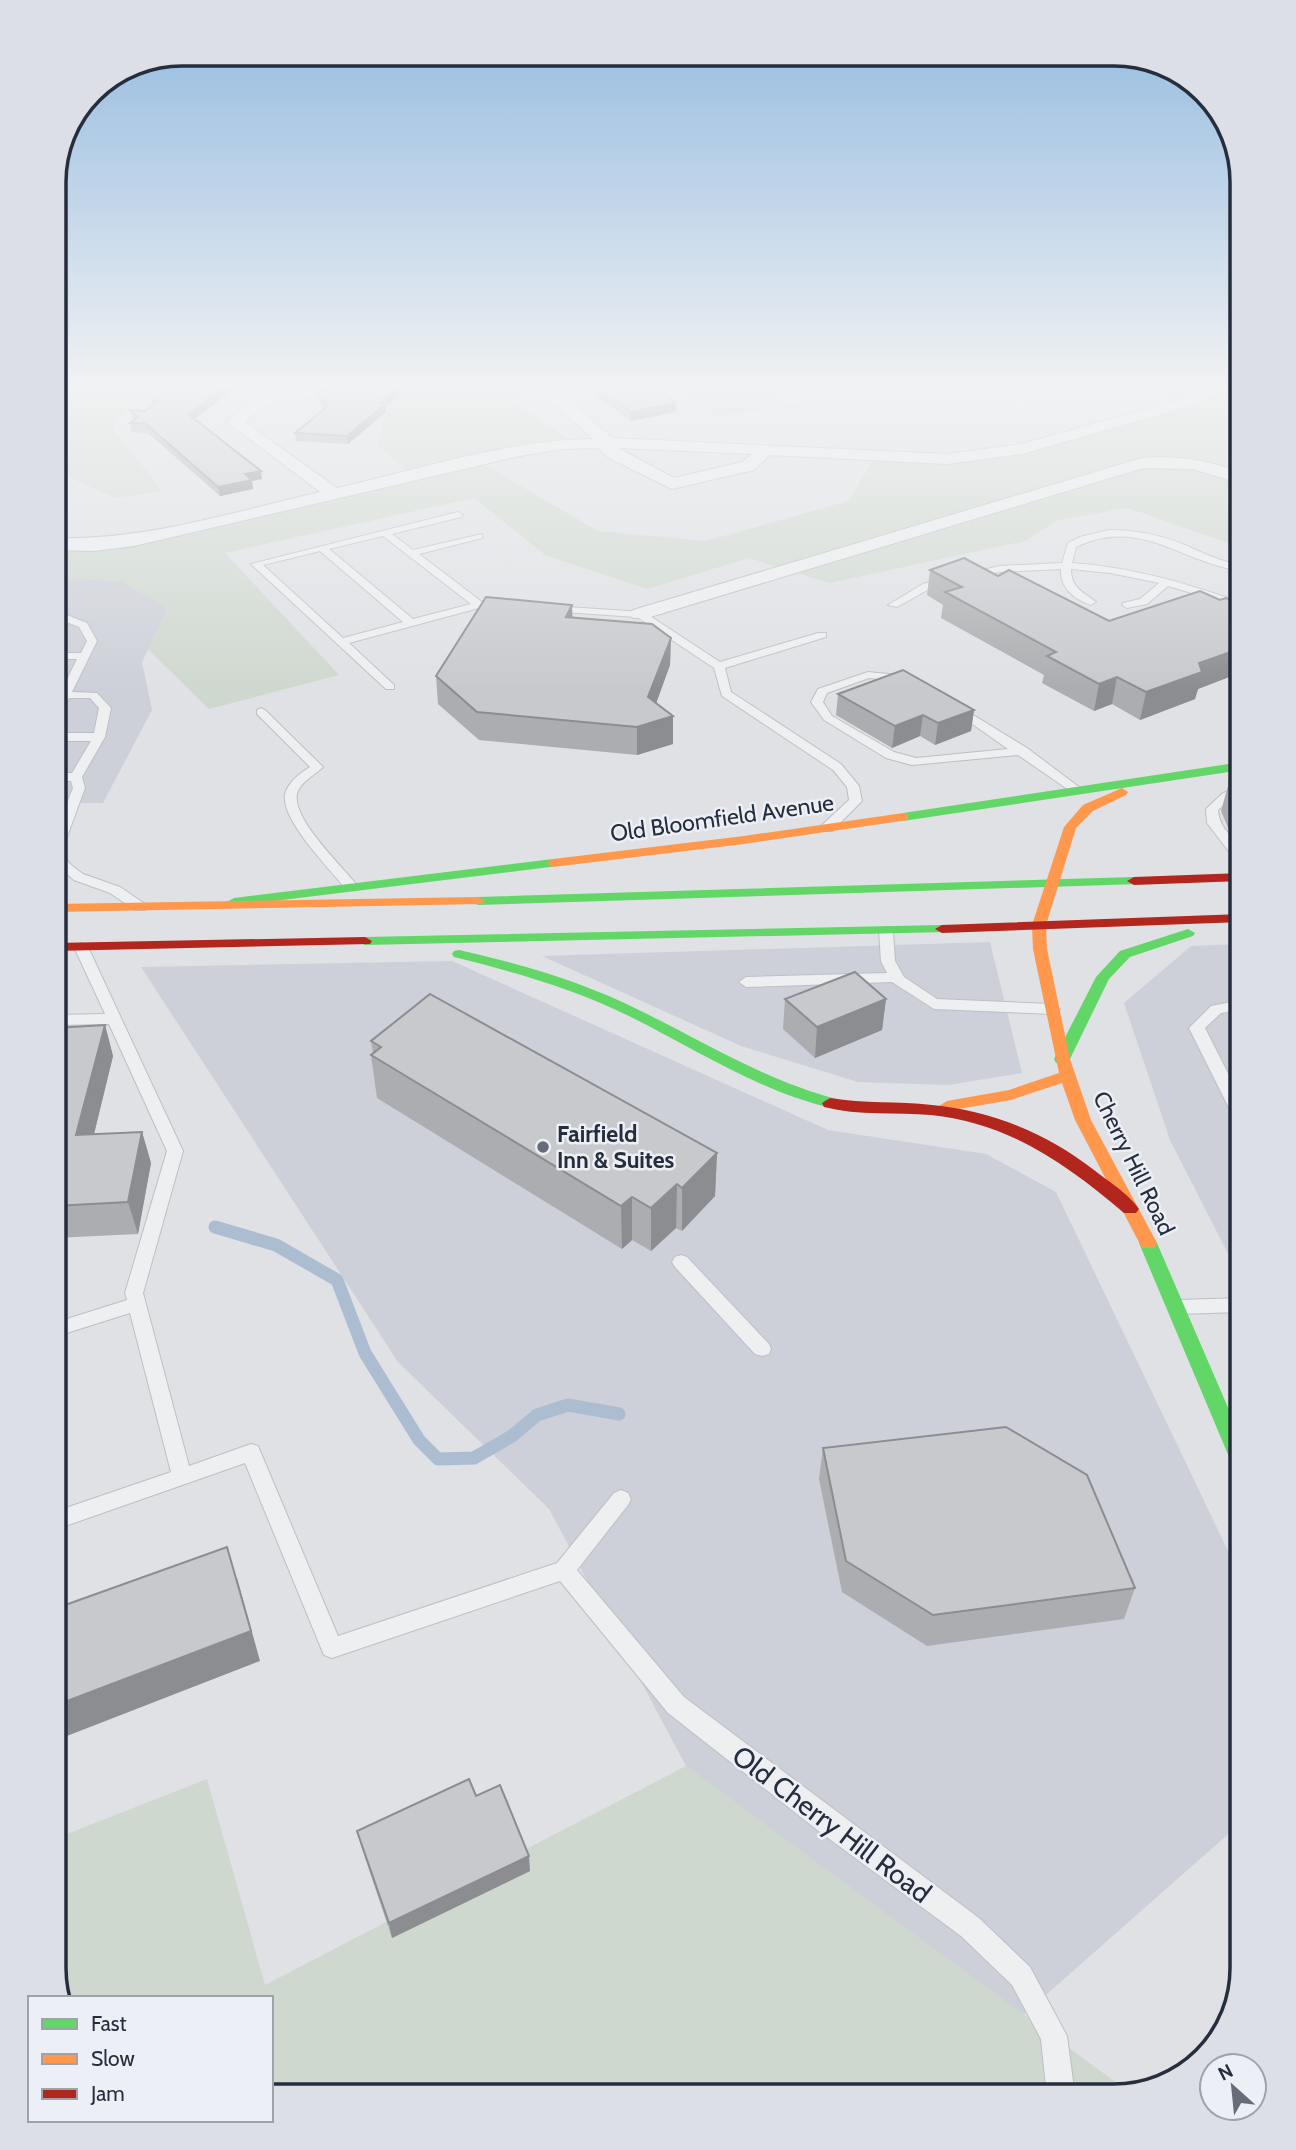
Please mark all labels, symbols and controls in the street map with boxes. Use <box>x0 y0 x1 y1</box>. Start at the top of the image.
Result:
street label: Old Bloomfield Avenue <box>608 788 836 848</box>
street label: Cherry Hill Road <box>1087 1087 1181 1239</box>
place label: Fairfield Inn & Suites <box>557 1120 675 1174</box>
marker: Fairfield Inn & Suites <box>535 1139 551 1155</box>
street label: Old Cherry Hill Road <box>726 1738 938 1910</box>
legend <box>28 1996 273 2122</box>
text: Fast <box>91 2011 127 2036</box>
text: Slow <box>91 2046 135 2071</box>
north arrow <box>1198 2052 1268 2122</box>
text: N <box>1214 2059 1237 2086</box>
text: Jam <box>90 2081 125 2106</box>

